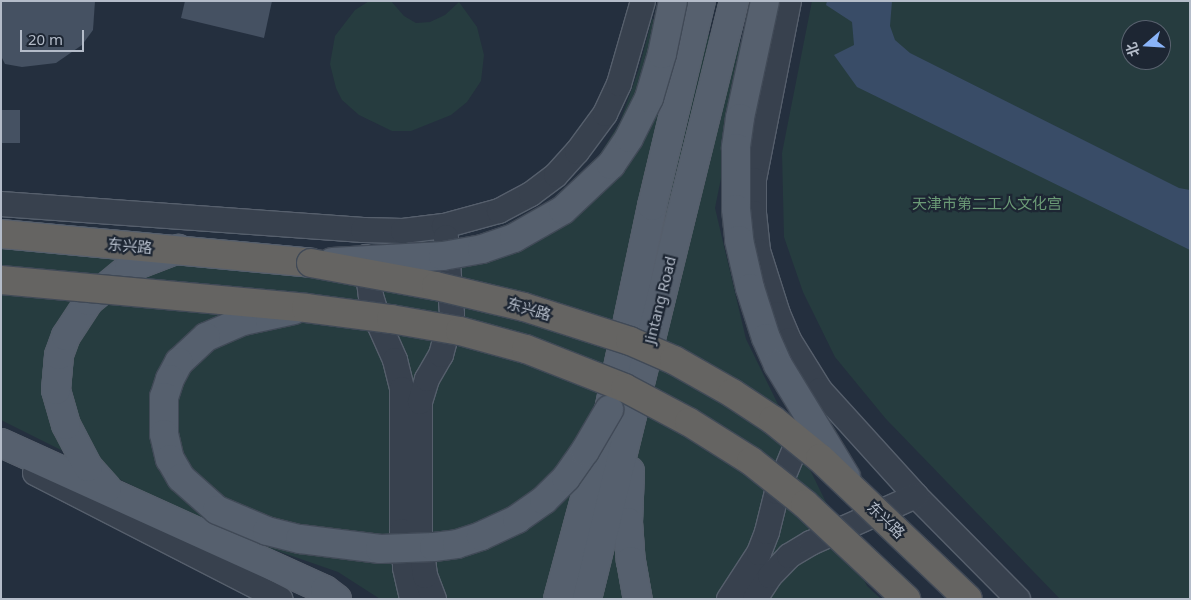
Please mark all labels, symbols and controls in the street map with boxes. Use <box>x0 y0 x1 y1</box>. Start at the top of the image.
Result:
scale bar <box>22 20 86 52</box>
north arrow <box>1121 20 1171 70</box>
text: 20 m <box>28 29 63 49</box>
text: 北 <box>1121 40 1144 59</box>
park label: 天津市第二工人文化宫 <box>912 195 1062 213</box>
street label: 东兴路 <box>107 235 153 257</box>
street label: Jintang Road <box>640 254 680 346</box>
street label: 东兴路 <box>505 294 553 324</box>
street label: 东兴路 <box>864 498 908 542</box>

